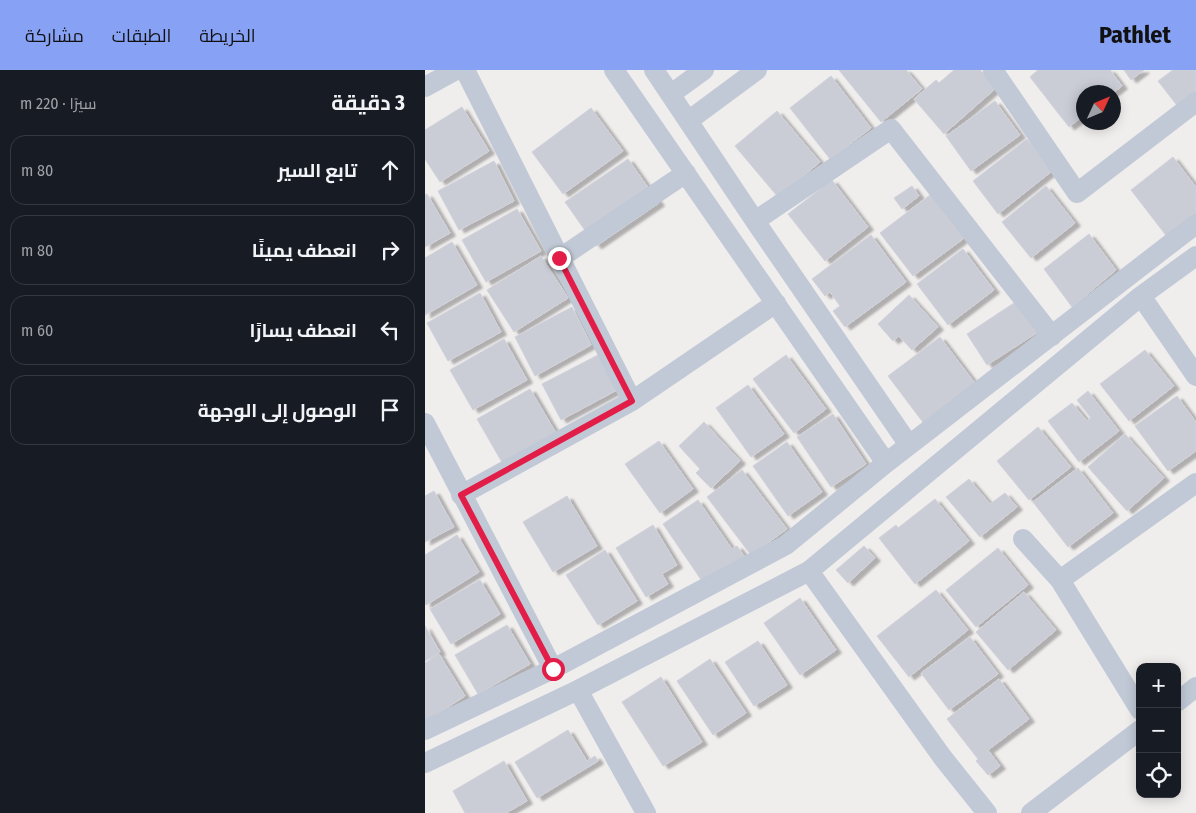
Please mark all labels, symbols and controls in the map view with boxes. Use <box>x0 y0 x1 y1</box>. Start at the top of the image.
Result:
text: Pathlet <box>1099 21 1171 49</box>
text: مشاركة <box>25 25 84 47</box>
text: الطبقات <box>112 25 171 47</box>
text: الخريطة <box>199 25 256 47</box>
north arrow <box>1076 85 1121 130</box>
text: 3 دقيقة <box>331 90 405 116</box>
text: سيرًا · 220 m <box>20 94 96 113</box>
icon: ahead <box>376 156 404 184</box>
text: تابع السير <box>278 159 357 182</box>
text: 80 m <box>21 161 53 180</box>
icon: right <box>376 236 404 264</box>
text: انعطف يمينًا <box>252 239 357 262</box>
text: 80 m <box>21 241 53 260</box>
route end <box>548 247 571 270</box>
icon: left <box>376 316 404 344</box>
text: انعطف يسارًا <box>249 319 357 342</box>
text: 60 m <box>21 321 53 340</box>
icon: arrive <box>376 396 404 424</box>
text: الوصول إلى الوجهة <box>198 399 357 422</box>
route start <box>542 658 565 681</box>
map controls <box>1136 663 1181 798</box>
button: + <box>1136 663 1181 708</box>
button: − <box>1136 708 1181 753</box>
button: locate <box>1136 753 1181 798</box>

